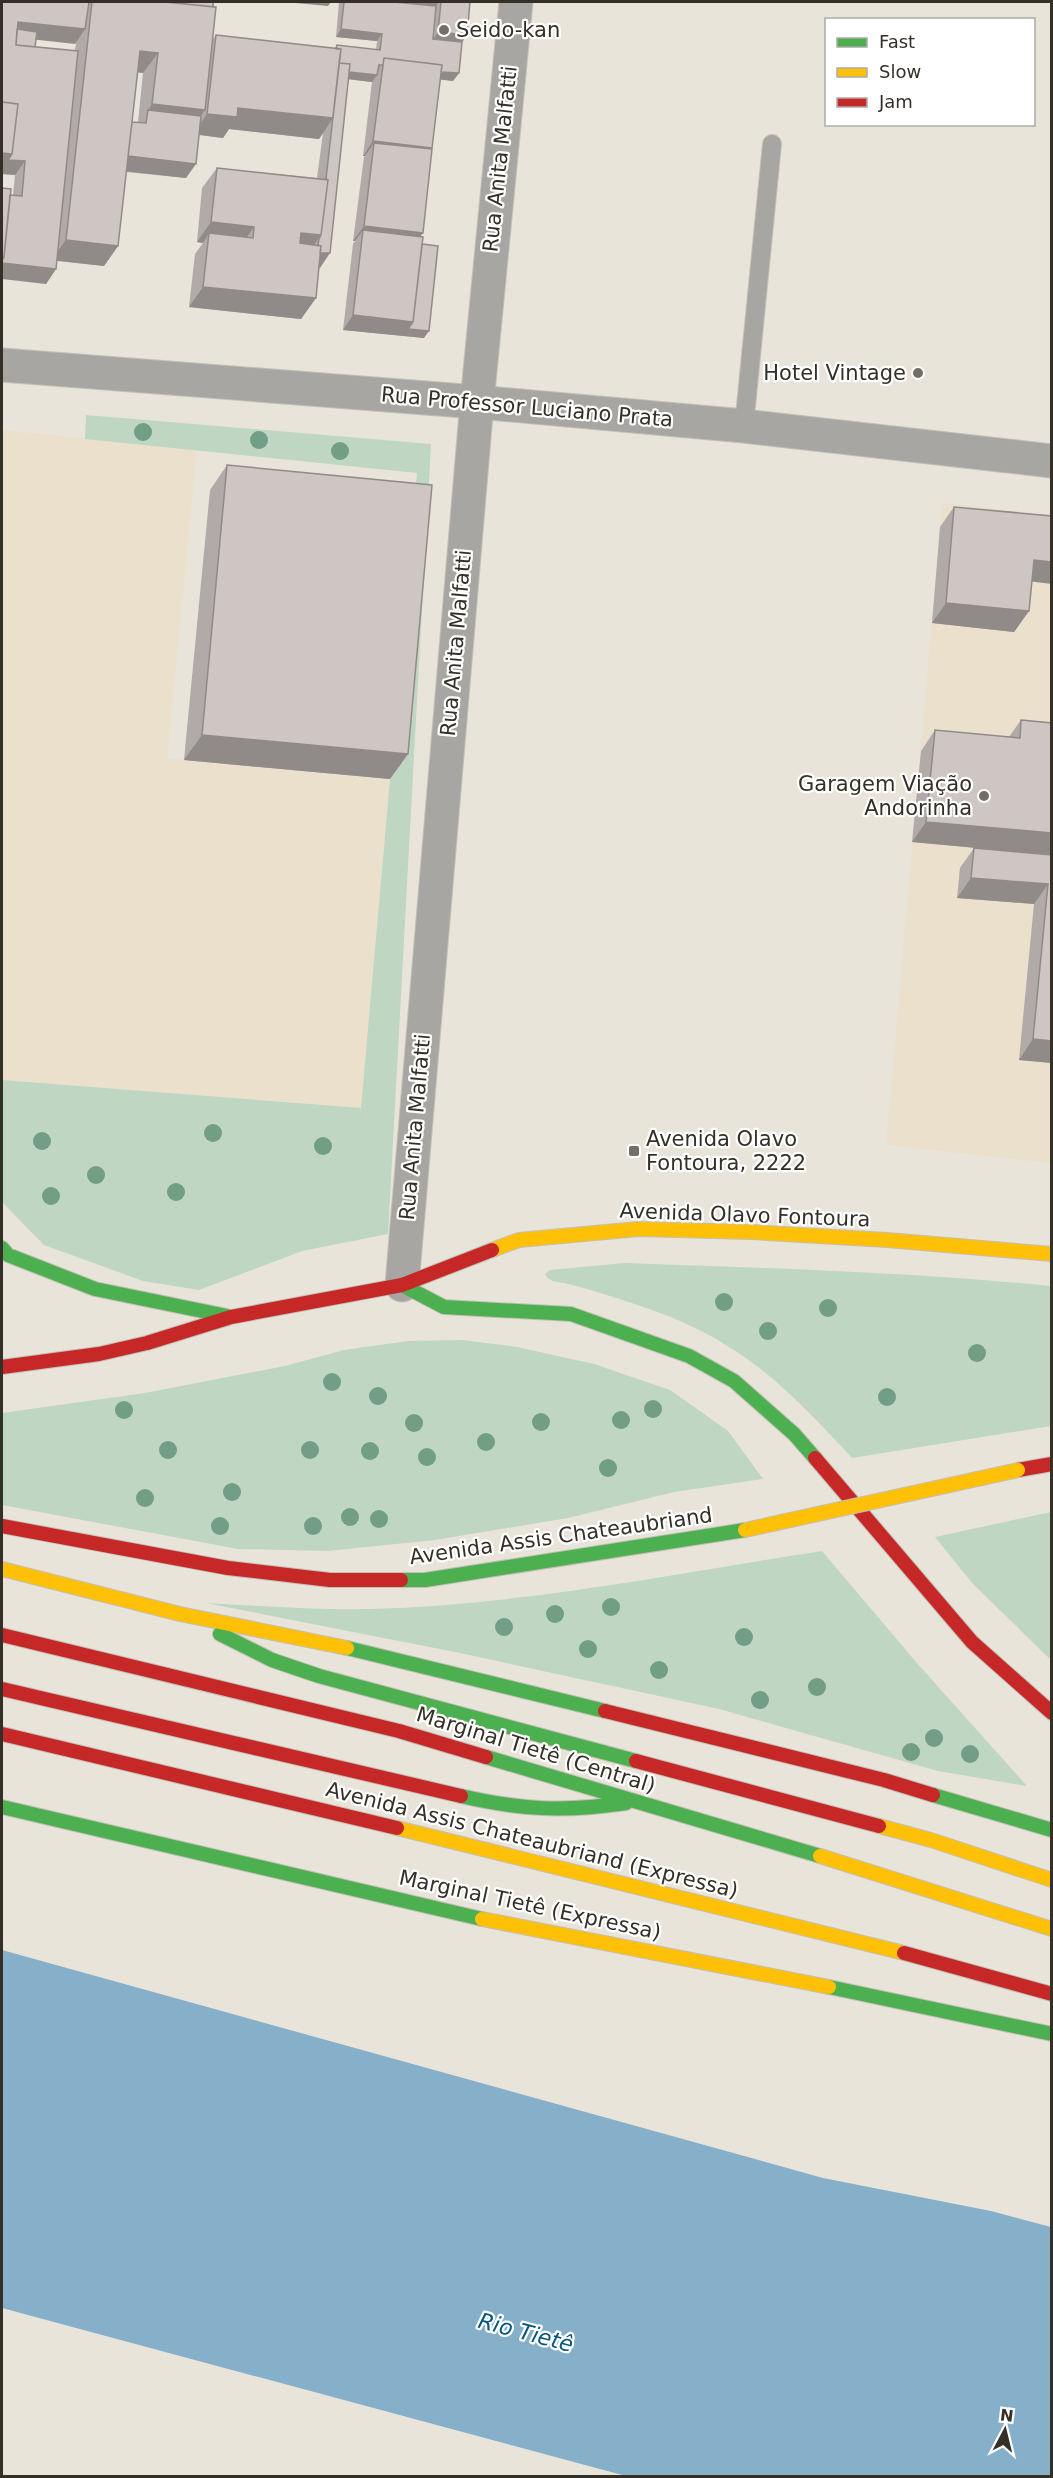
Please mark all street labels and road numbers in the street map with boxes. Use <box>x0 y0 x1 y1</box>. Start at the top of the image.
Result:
street label: Rua Anita Malfatti <box>478 65 522 253</box>
street label: Rua Professor Luciano Prata <box>380 382 674 432</box>
street label: Rua Anita Malfatti <box>436 549 476 737</box>
street label: Rua Anita Malfatti <box>395 1033 435 1221</box>
street label: Avenida Olavo Fontoura <box>619 1199 871 1231</box>
street label: Avenida Assis Chateaubriand <box>408 1503 714 1569</box>
street label: Marginal Tietê (Central) <box>414 1702 658 1798</box>
street label: Avenida Assis Chateaubriand (Expressa) <box>324 1777 740 1903</box>
street label: Marginal Tietê (Expressa) <box>397 1865 663 1945</box>

